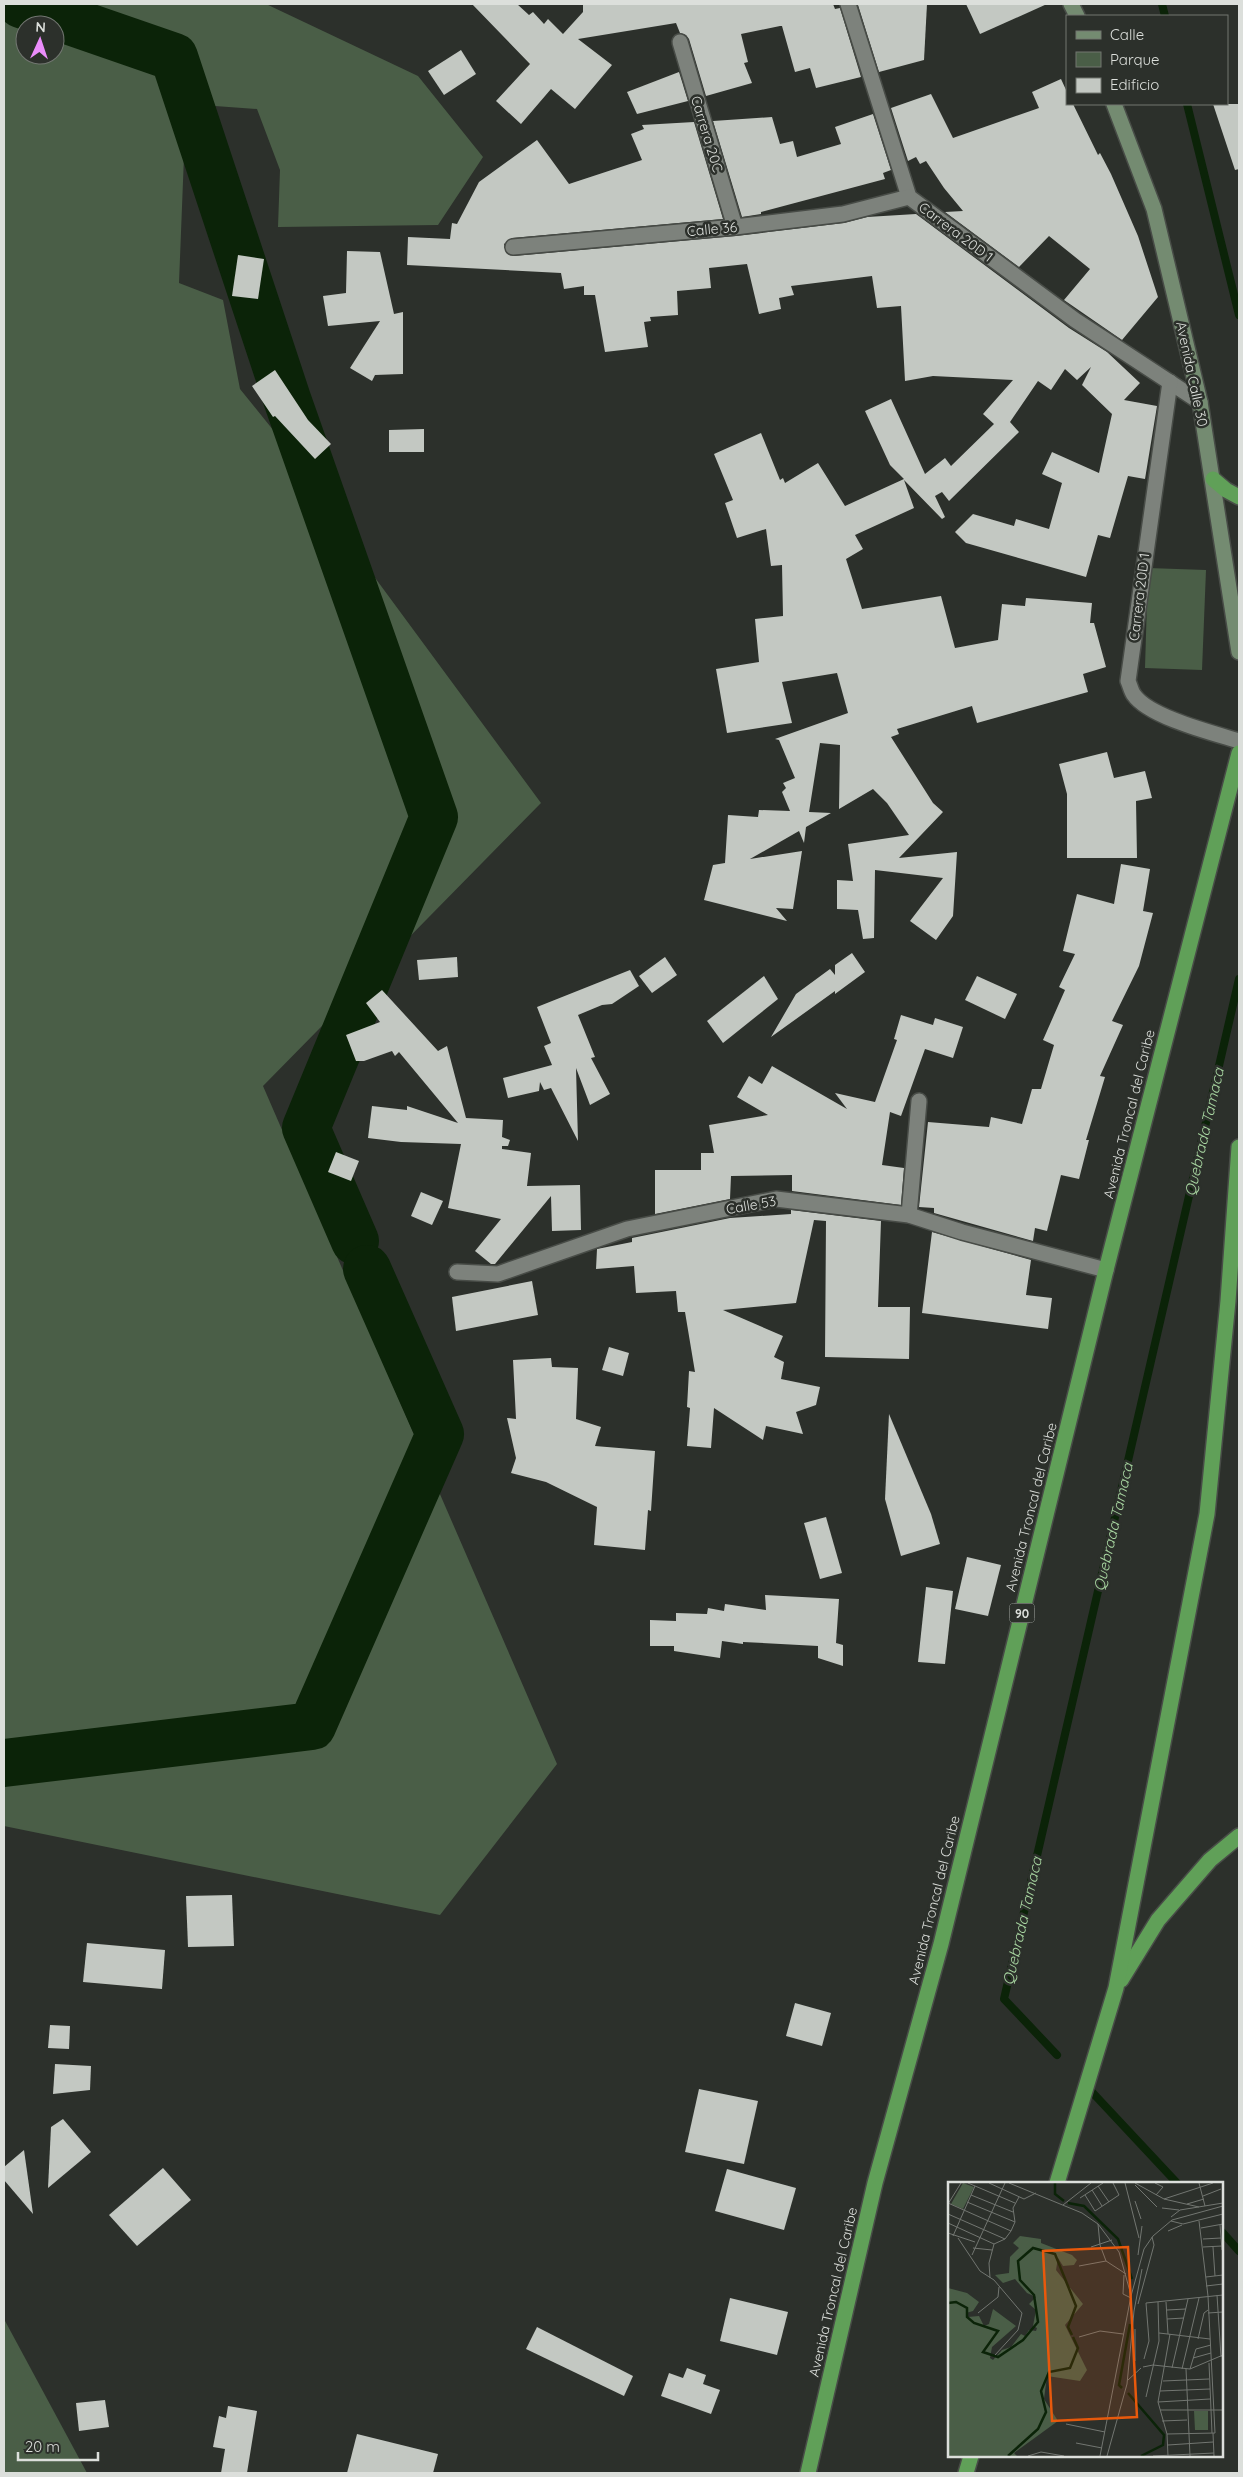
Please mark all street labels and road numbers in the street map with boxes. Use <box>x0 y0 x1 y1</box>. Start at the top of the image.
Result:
street label: Carrera 20C <box>687 94 727 174</box>
street label: Carrera 20D 1 <box>915 198 997 266</box>
street label: Calle 36 <box>686 218 738 240</box>
street label: Avenida Calle 30 <box>1172 320 1212 428</box>
street label: Carrera 20D 1 <box>1125 552 1153 642</box>
street label: Avenida Troncal del Caribe <box>1099 1027 1159 1200</box>
street label: Calle 53 <box>725 1192 777 1218</box>
street label: Avenida Troncal del Caribe <box>1001 1420 1061 1593</box>
road number: 90 <box>1010 1604 1034 1622</box>
street label: Avenida Troncal del Caribe <box>904 1813 964 1986</box>
street label: Avenida Troncal del Caribe <box>805 2205 861 2379</box>

